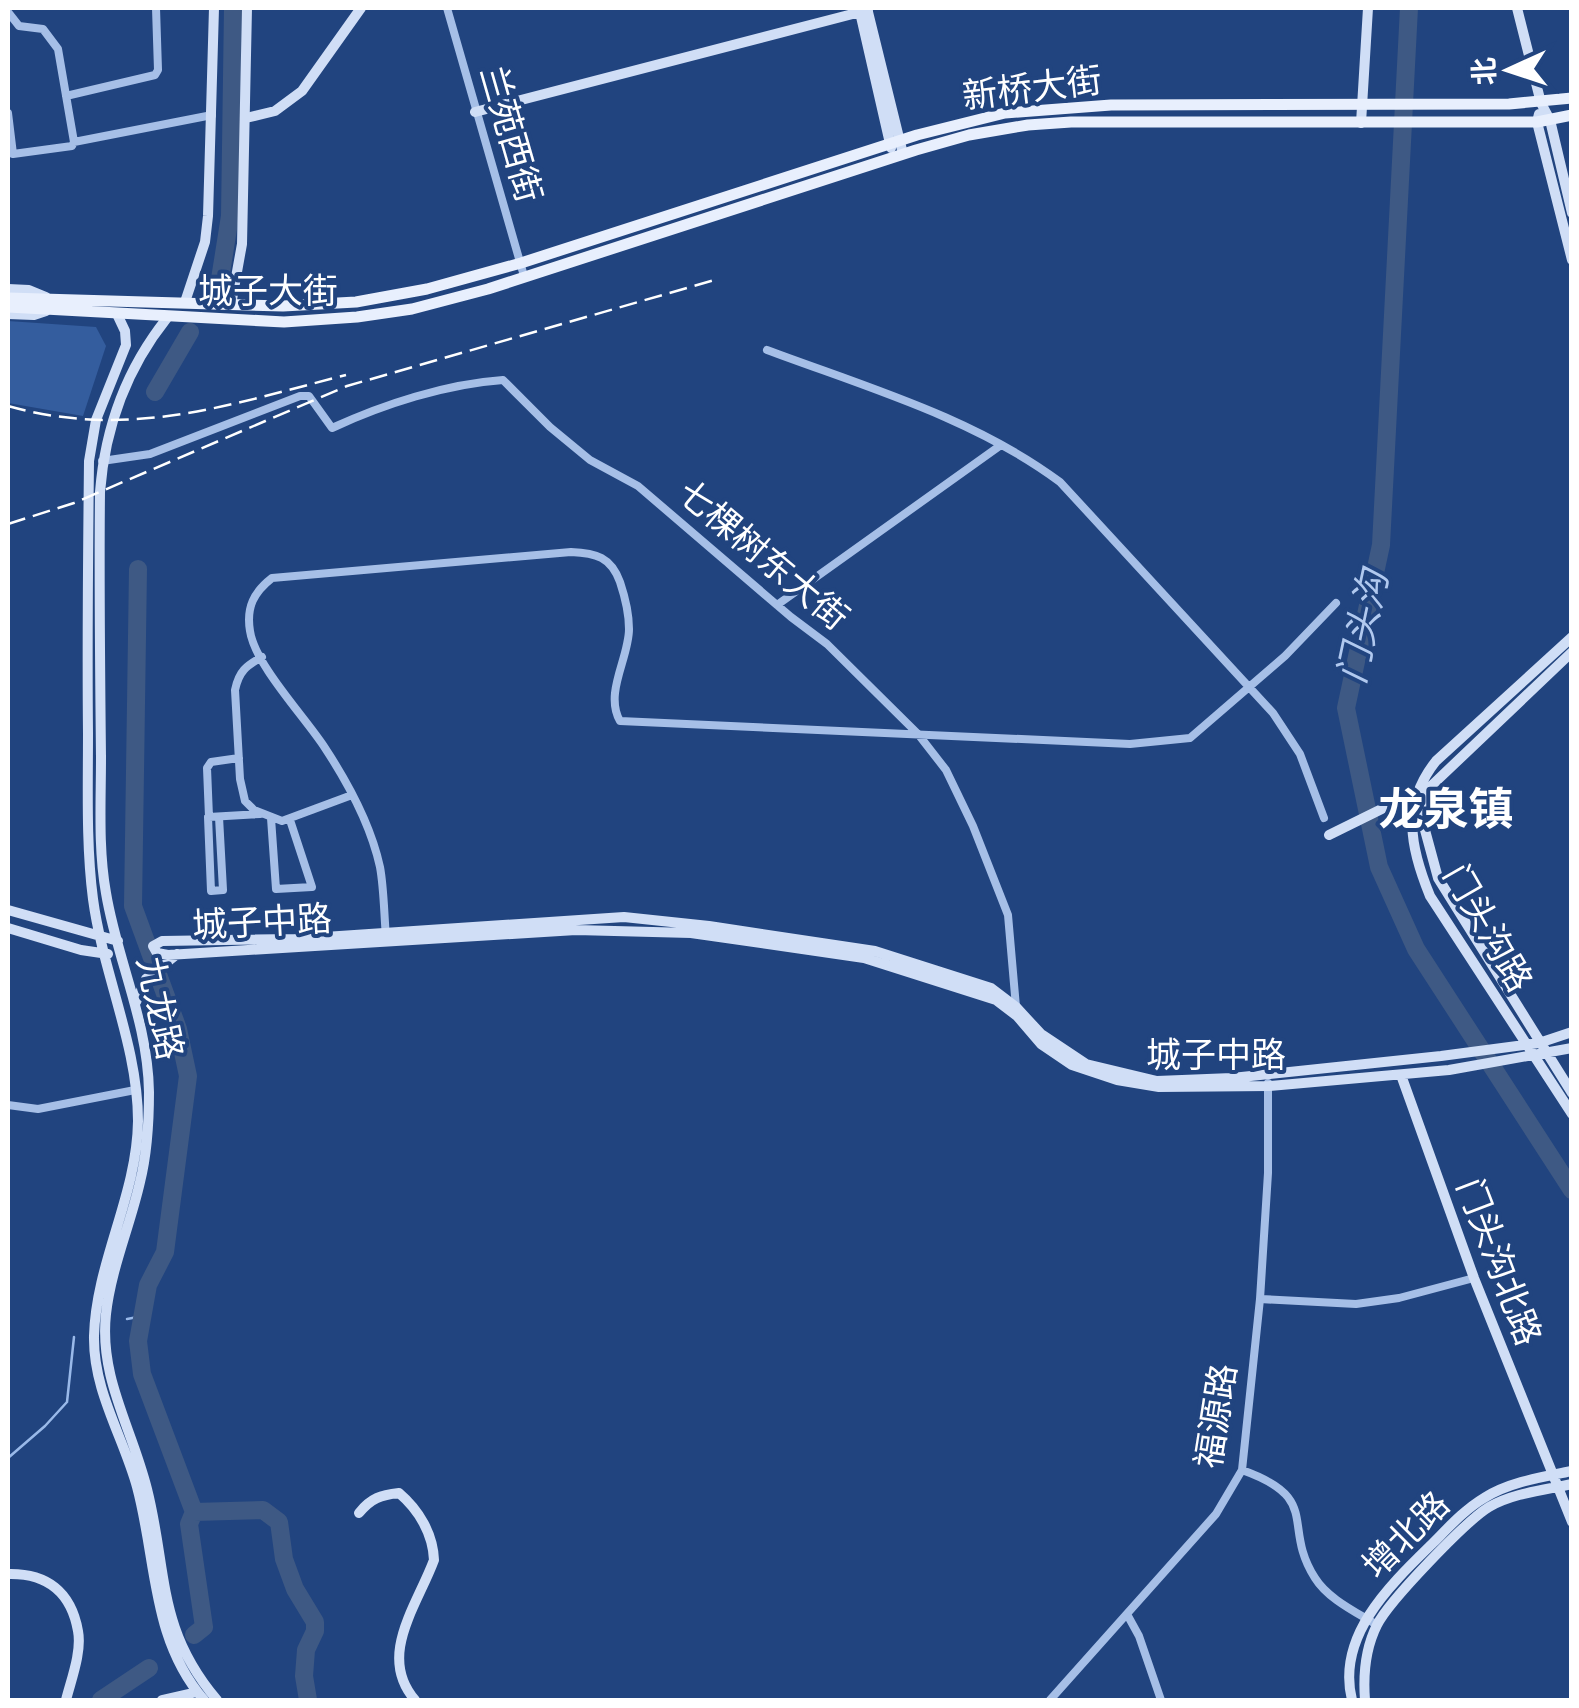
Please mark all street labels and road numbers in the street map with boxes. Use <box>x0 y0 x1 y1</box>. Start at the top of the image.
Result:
street label: 新桥大街 <box>959 55 1105 121</box>
street label: 兰苑西街 <box>468 60 554 208</box>
street label: 城子大街 <box>198 266 338 316</box>
street label: 七棵树东大街 <box>666 468 860 642</box>
street label: 门头沟路 <box>1431 855 1545 1001</box>
street label: 城子中路 <box>191 893 333 951</box>
street label: 九龙路 <box>125 951 195 1065</box>
street label: 城子中路 <box>1146 1030 1286 1080</box>
street label: 门头沟北路 <box>1444 1171 1554 1353</box>
street label: 福源路 <box>1183 1360 1249 1472</box>
street label: 增北路 <box>1351 1480 1461 1590</box>

